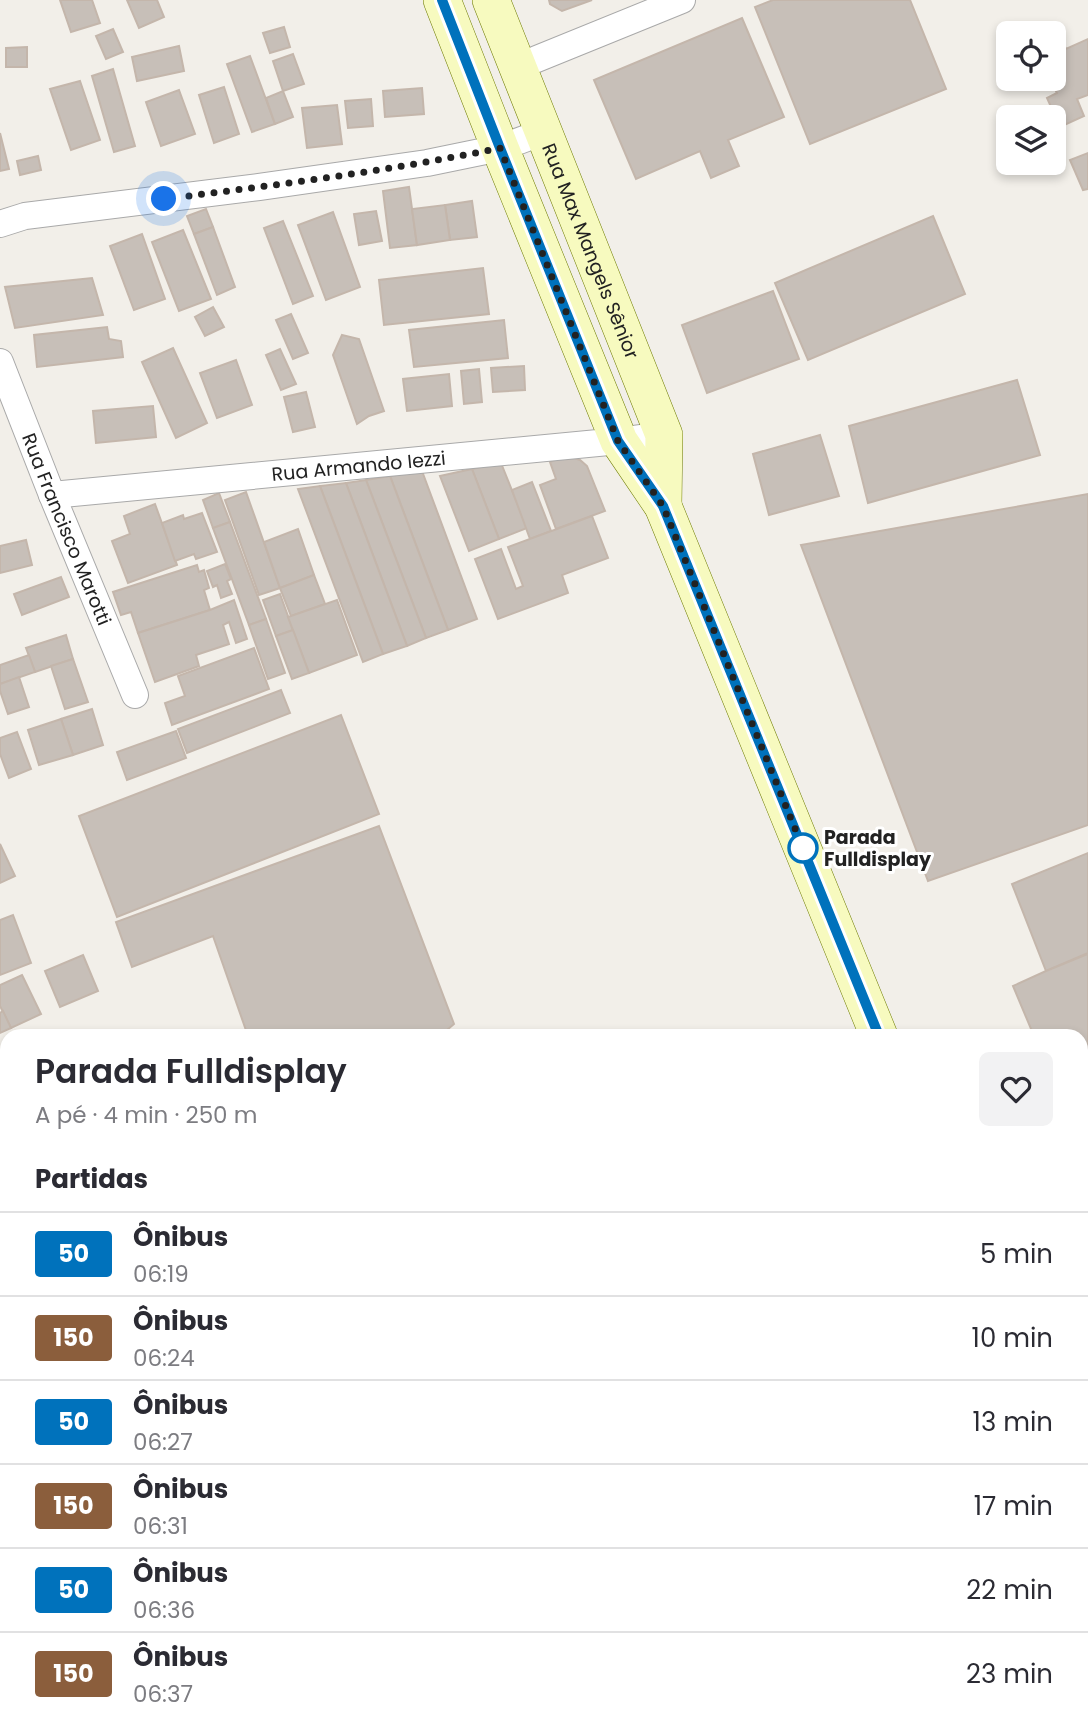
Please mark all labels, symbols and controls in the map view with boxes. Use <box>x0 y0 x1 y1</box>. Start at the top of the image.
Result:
map controls <box>996 21 1066 175</box>
button: locate <box>996 21 1066 91</box>
button: layers <box>996 105 1066 175</box>
street label: Rua Max Mangels Sênior <box>535 139 645 363</box>
your location <box>146 181 181 216</box>
street label: Rua Francisco Marotti <box>15 429 118 630</box>
street label: Rua Armando Iezzi <box>270 445 447 488</box>
place label: Parada Fulldisplay <box>824 824 932 873</box>
marker: Parada Fulldisplay <box>788 833 818 863</box>
text: Parada Fulldisplay <box>35 1048 347 1095</box>
button: heart <box>979 1052 1053 1126</box>
text: A pé · 4 min · 250 m <box>35 1099 257 1131</box>
text: Partidas <box>35 1161 148 1197</box>
text: Ônibus <box>133 1219 228 1255</box>
text: 5 min <box>980 1236 1053 1272</box>
text: 50 <box>58 1237 89 1270</box>
text: 06:19 <box>133 1258 189 1290</box>
text: Ônibus <box>133 1303 228 1339</box>
text: 10 min <box>972 1320 1053 1356</box>
text: 150 <box>53 1321 94 1354</box>
text: 06:24 <box>133 1342 195 1374</box>
text: Ônibus <box>133 1387 228 1423</box>
text: 13 min <box>973 1404 1053 1440</box>
text: 50 <box>58 1405 89 1438</box>
text: 06:27 <box>133 1426 193 1458</box>
text: Ônibus <box>133 1471 228 1507</box>
text: 17 min <box>974 1488 1053 1524</box>
text: 150 <box>53 1489 94 1522</box>
text: 06:31 <box>133 1510 188 1542</box>
text: Ônibus <box>133 1555 228 1591</box>
text: 22 min <box>966 1572 1053 1608</box>
text: 50 <box>58 1573 89 1606</box>
text: 06:36 <box>133 1594 195 1626</box>
text: Ônibus <box>133 1639 228 1675</box>
text: 23 min <box>966 1656 1053 1692</box>
text: 150 <box>53 1657 94 1690</box>
text: 06:37 <box>133 1678 193 1710</box>

